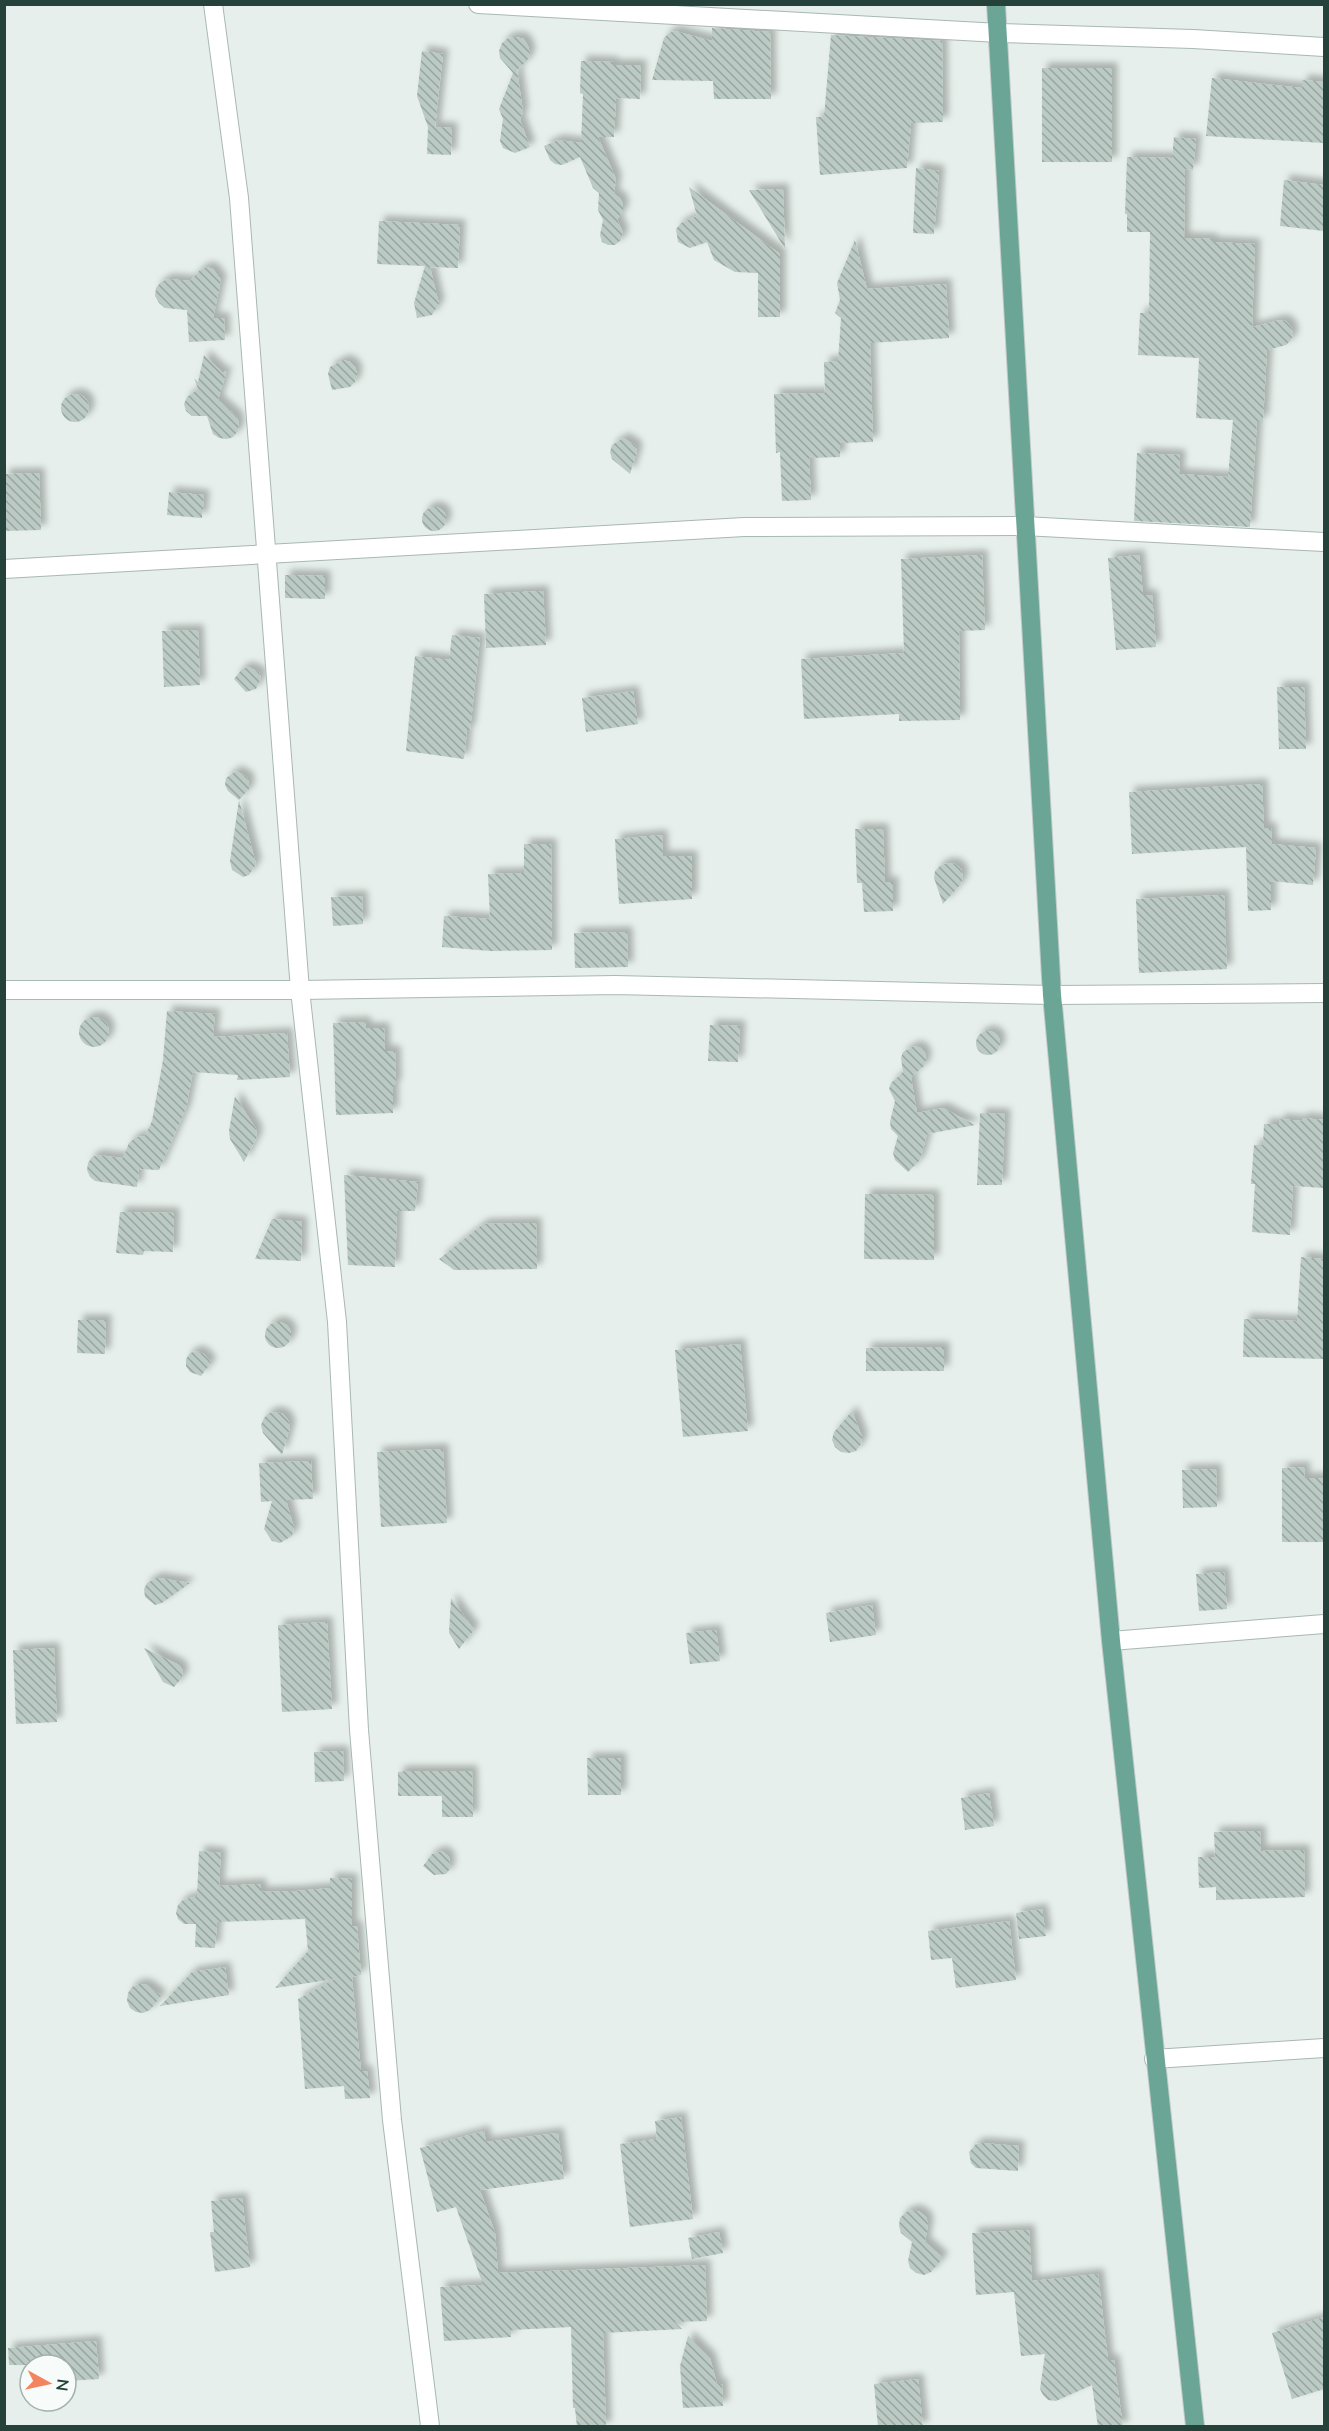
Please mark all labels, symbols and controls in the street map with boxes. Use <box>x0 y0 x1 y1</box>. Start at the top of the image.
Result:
north arrow <box>18 2353 78 2413</box>
text: N <box>52 2378 74 2392</box>

